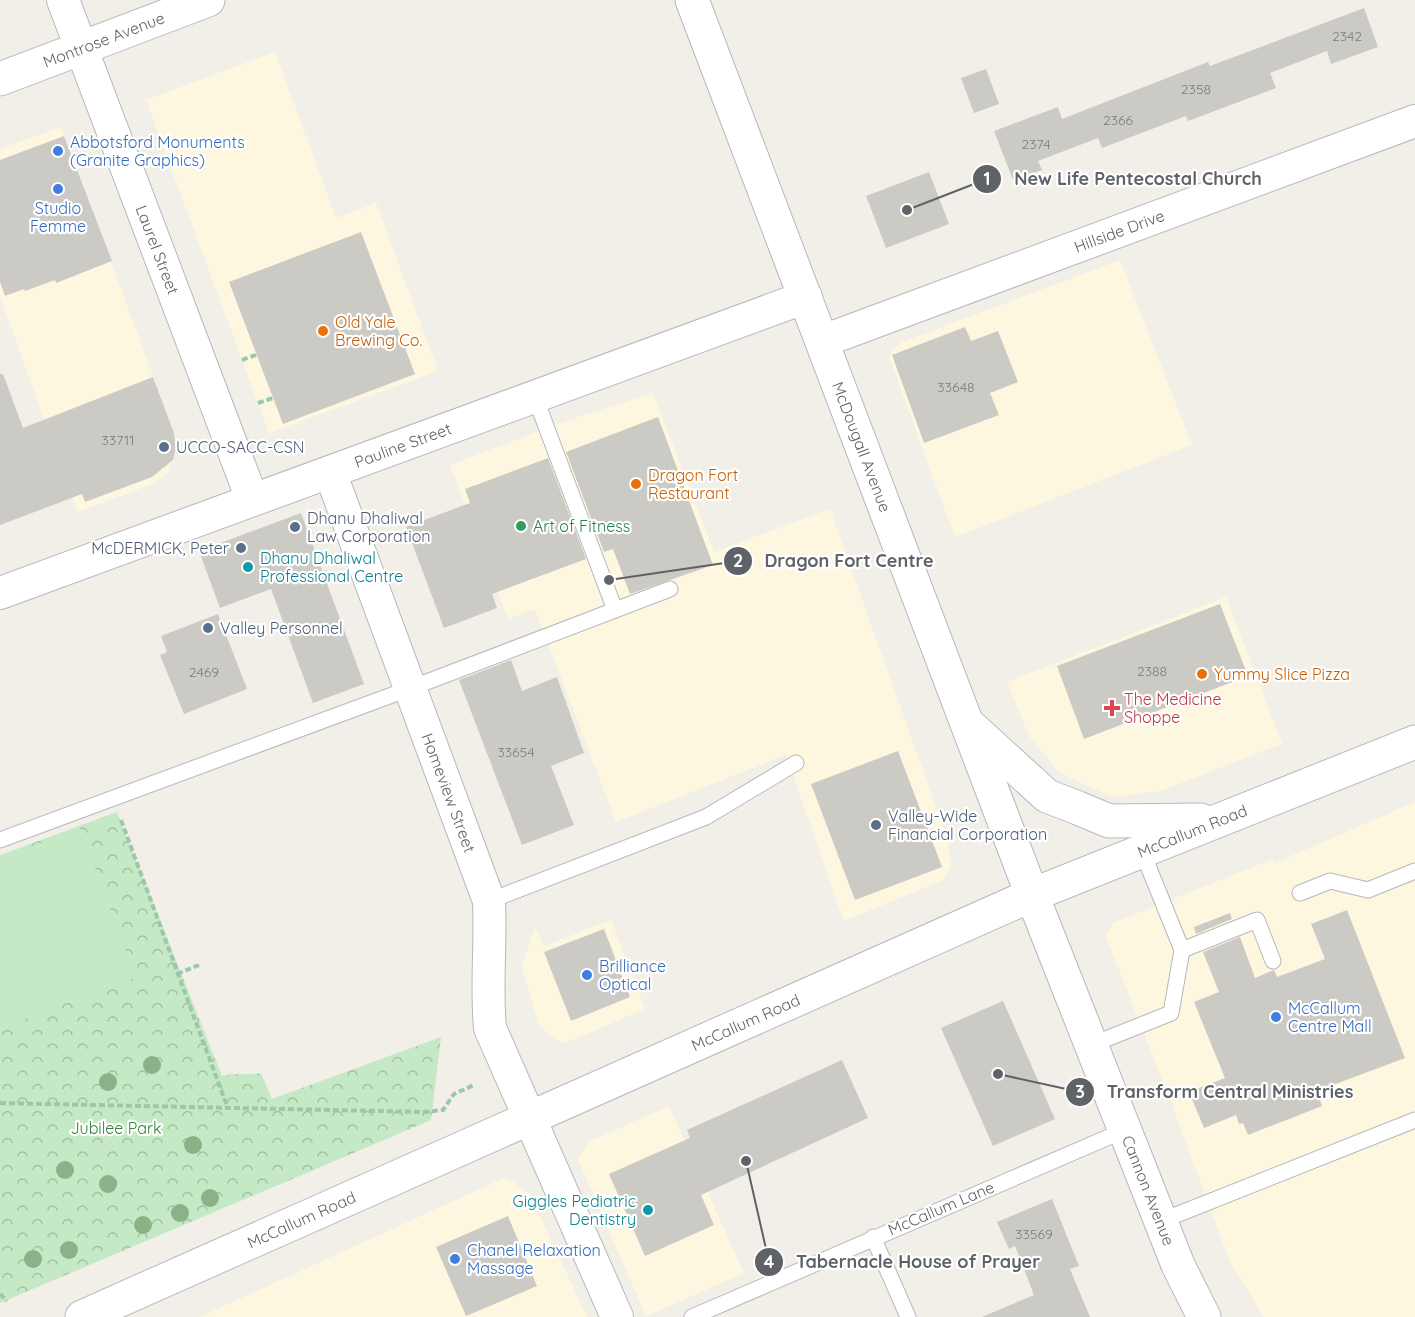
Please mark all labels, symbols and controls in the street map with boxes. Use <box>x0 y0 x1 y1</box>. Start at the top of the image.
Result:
street label: Montrose Avenue <box>40 7 168 72</box>
house number: 2342 <box>1332 27 1362 45</box>
house number: 2358 <box>1181 80 1211 98</box>
house number: 2366 <box>1103 111 1134 129</box>
place label: Abbotsford Monuments (Granite Graphics) <box>70 132 245 170</box>
house number: 2374 <box>1021 135 1051 153</box>
marker: Abbotsford Monuments (Granite Graphics) <box>51 144 65 158</box>
callout: New Life Pentecostal Church <box>972 161 1273 197</box>
text: 1 <box>983 167 991 190</box>
text: New Life Pentecostal Church <box>1014 167 1262 190</box>
marker: Studio Femme <box>51 182 65 196</box>
place label: Studio Femme <box>30 198 86 236</box>
street label: Laurel Street <box>132 202 184 297</box>
street label: Hillside Drive <box>1071 205 1167 257</box>
place label: Old Yale Brewing Co. <box>335 312 422 350</box>
marker: Old Yale Brewing Co. <box>316 324 330 338</box>
house number: 33648 <box>937 378 975 396</box>
street label: McDougall Avenue <box>828 379 896 515</box>
street label: Pauline Street <box>352 418 454 472</box>
house number: 33711 <box>102 431 134 449</box>
place label: UCCO-SACC-CSN <box>176 437 304 457</box>
marker: UCCO-SACC-CSN <box>157 440 171 454</box>
place label: Dragon Fort Restaurant <box>648 465 738 503</box>
marker: Dragon Fort Restaurant <box>629 477 643 491</box>
place label: Dhanu Dhaliwal Law Corporation <box>307 508 431 546</box>
place label: Art of Fitness <box>533 516 630 536</box>
marker: Art of Fitness <box>514 519 528 533</box>
marker: Dhanu Dhaliwal Law Corporation <box>288 520 302 534</box>
place label: McDERMICK, Peter <box>91 538 229 558</box>
marker: McDERMICK, Peter <box>234 541 248 555</box>
callout: Dragon Fort Centre <box>723 543 946 579</box>
place label: Dhanu Dhaliwal Professional Centre <box>260 548 403 586</box>
text: 2 <box>733 549 743 572</box>
text: Dragon Fort Centre <box>764 549 934 572</box>
marker: Dhanu Dhaliwal Professional Centre <box>241 560 255 574</box>
place label: Valley Personnel <box>220 618 343 638</box>
marker: Valley Personnel <box>201 621 215 635</box>
house number: 2388 <box>1137 662 1167 680</box>
house number: 2469 <box>189 663 219 681</box>
place label: Yummy Slice Pizza <box>1214 664 1350 684</box>
marker: Yummy Slice Pizza <box>1195 667 1209 681</box>
place label: The Medicine Shoppe <box>1124 689 1222 727</box>
marker: The Medicine Shoppe <box>1105 701 1119 715</box>
street label: Homeview Street <box>418 730 480 855</box>
house number: 33654 <box>497 743 535 761</box>
street label: McCallum Road <box>1134 800 1250 862</box>
place label: Valley-Wide Financial Corporation <box>888 806 1047 844</box>
marker: Valley-Wide Financial Corporation <box>869 818 883 832</box>
place label: Brilliance Optical <box>599 956 666 994</box>
marker: Brilliance Optical <box>580 968 594 982</box>
street label: McCallum Road <box>688 989 803 1055</box>
place label: McCallum Centre Mall <box>1288 998 1372 1036</box>
marker: McCallum Centre Mall <box>1269 1010 1283 1024</box>
callout: Transform Central Ministries <box>1065 1074 1365 1110</box>
text: 3 <box>1075 1080 1085 1103</box>
text: Transform Central Ministries <box>1107 1080 1354 1103</box>
park label: Jubilee Park <box>70 1118 162 1138</box>
street label: Cannon Avenue <box>1118 1132 1179 1248</box>
street label: McCallum Lane <box>885 1177 997 1239</box>
street label: McCallum Road <box>244 1187 359 1252</box>
place label: Giggles Pediatric Dentistry <box>513 1191 636 1229</box>
marker: Giggles Pediatric Dentistry <box>641 1203 655 1217</box>
house number: 33569 <box>1015 1225 1053 1243</box>
place label: Chanel Relaxation Massage <box>467 1240 601 1278</box>
callout: Tabernacle House of Prayer <box>754 1244 1052 1280</box>
text: 4 <box>764 1250 775 1273</box>
text: Tabernacle House of Prayer <box>796 1250 1040 1273</box>
marker: Chanel Relaxation Massage <box>448 1252 462 1266</box>

